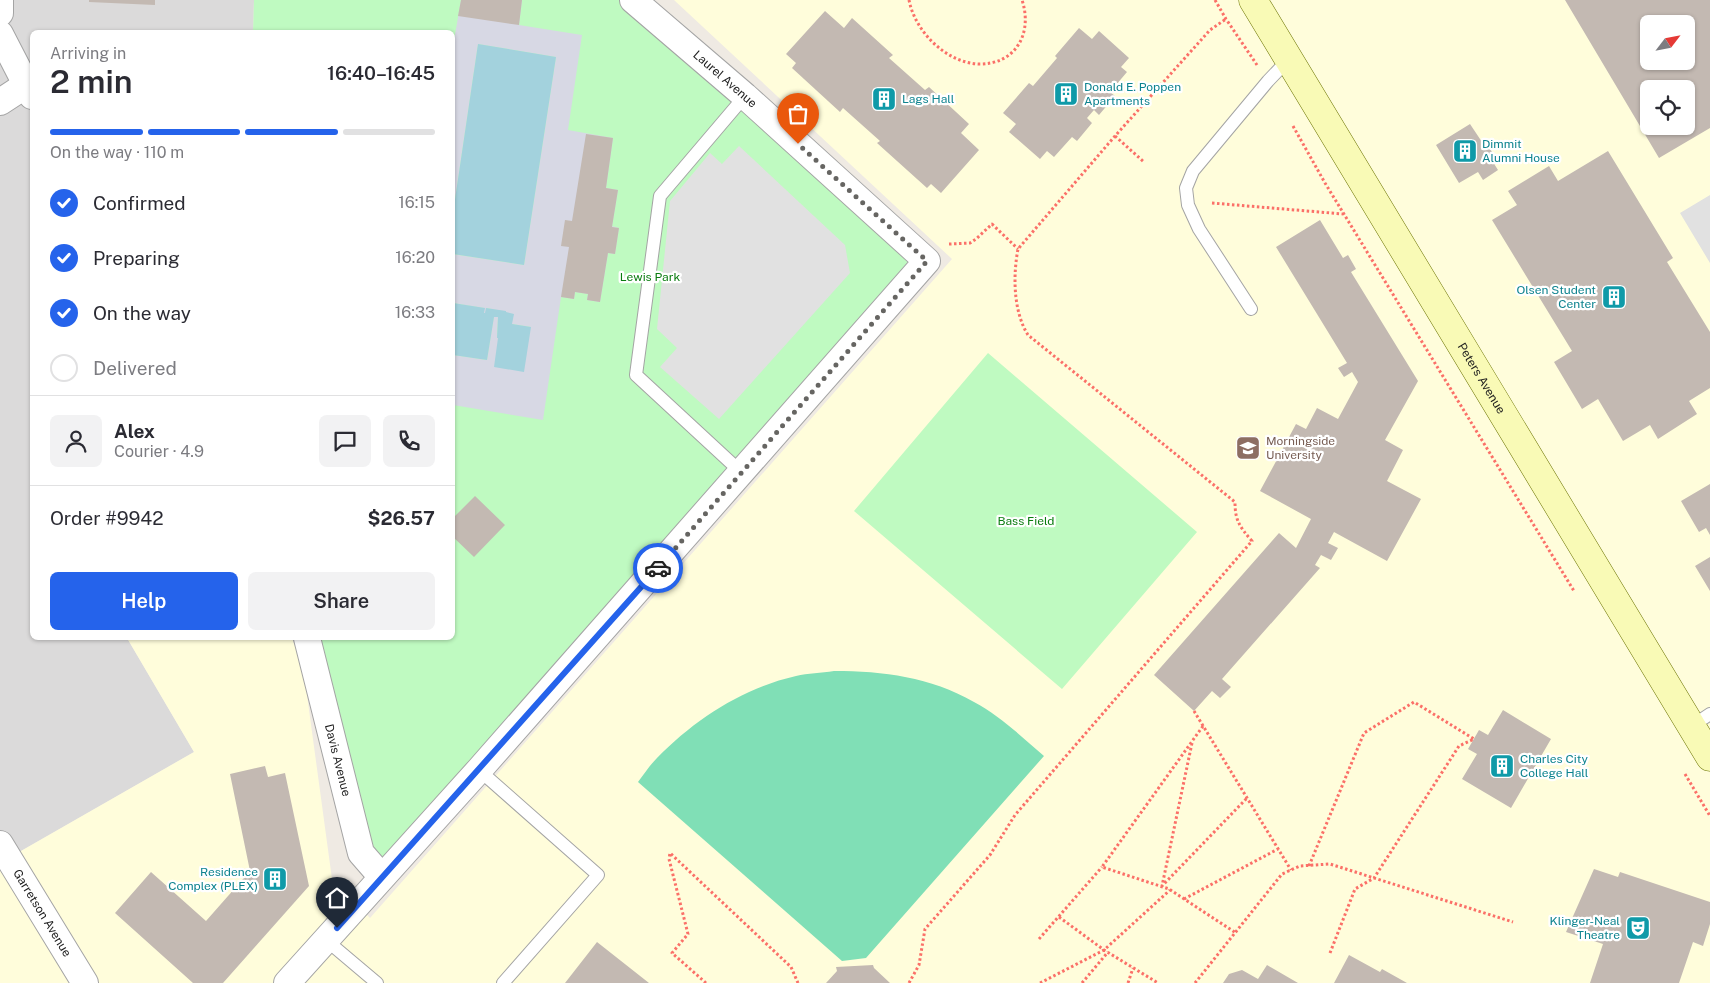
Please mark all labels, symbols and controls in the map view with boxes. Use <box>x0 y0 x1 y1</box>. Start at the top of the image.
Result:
north arrow <box>1640 15 1695 70</box>
map controls <box>1640 15 1695 135</box>
text: Arriving in <box>50 44 126 63</box>
street label: Laurel Avenue <box>690 48 760 111</box>
text: 16:40–16:45 <box>327 62 435 84</box>
text: 2 min <box>50 63 133 100</box>
place label: Donald E. Poppen Apartments <box>1084 80 1181 108</box>
button: locate <box>1640 80 1695 135</box>
building icon: Donald E. Poppen Apartments <box>1053 81 1079 107</box>
building icon: Lags Hall <box>871 86 897 112</box>
place label: Lags Hall <box>902 92 955 106</box>
pin <box>777 93 819 144</box>
icon: bag <box>784 100 812 128</box>
place label: Dimmit Alumni House <box>1482 137 1560 165</box>
building icon: Dimmit Alumni House <box>1452 138 1478 164</box>
text: On the way · 110 m <box>50 143 184 162</box>
icon: check <box>50 189 78 217</box>
text: Confirmed <box>93 192 186 214</box>
text: 16:15 <box>398 193 435 212</box>
icon: check <box>50 244 78 272</box>
text: Preparing <box>93 247 180 269</box>
text: 16:20 <box>395 248 435 267</box>
park label: Lewis Park <box>620 270 680 284</box>
place label: Olsen Student Center <box>1516 283 1596 311</box>
building icon: Olsen Student Center <box>1601 284 1627 310</box>
icon: check <box>50 299 78 327</box>
text: On the way <box>93 302 191 324</box>
text: 16:33 <box>395 303 435 322</box>
street label: Peters Avenue <box>1455 340 1508 417</box>
text: Delivered <box>93 357 177 379</box>
button: person <box>50 415 102 467</box>
button: chat <box>319 415 371 467</box>
button: phone <box>383 415 435 467</box>
text: Alex <box>114 420 155 442</box>
place label: Morningside University <box>1266 434 1335 462</box>
school or university icon: Morningside University <box>1235 435 1261 461</box>
text: Courier · 4.9 <box>114 442 204 461</box>
text: Order #9942 <box>50 507 164 529</box>
text: $26.57 <box>368 507 435 529</box>
park label: Bass Field <box>997 514 1055 528</box>
courier <box>633 543 683 593</box>
icon: car <box>644 554 672 582</box>
button: Help <box>50 572 238 630</box>
button: Share <box>248 572 435 630</box>
street label: Davis Avenue <box>322 723 354 798</box>
place label: Charles City College Hall <box>1520 752 1589 780</box>
building icon: Charles City College Hall <box>1489 753 1515 779</box>
place label: Residence Complex (PLEX) <box>168 865 258 893</box>
building icon: Residence Complex (PLEX) <box>262 866 288 892</box>
street label: Garretson Avenue <box>10 867 74 960</box>
pin <box>316 877 358 928</box>
icon: home <box>323 884 351 912</box>
place label: Klinger-Neal Theatre <box>1550 914 1620 942</box>
theatre icon: Klinger-Neal Theatre <box>1625 915 1651 941</box>

